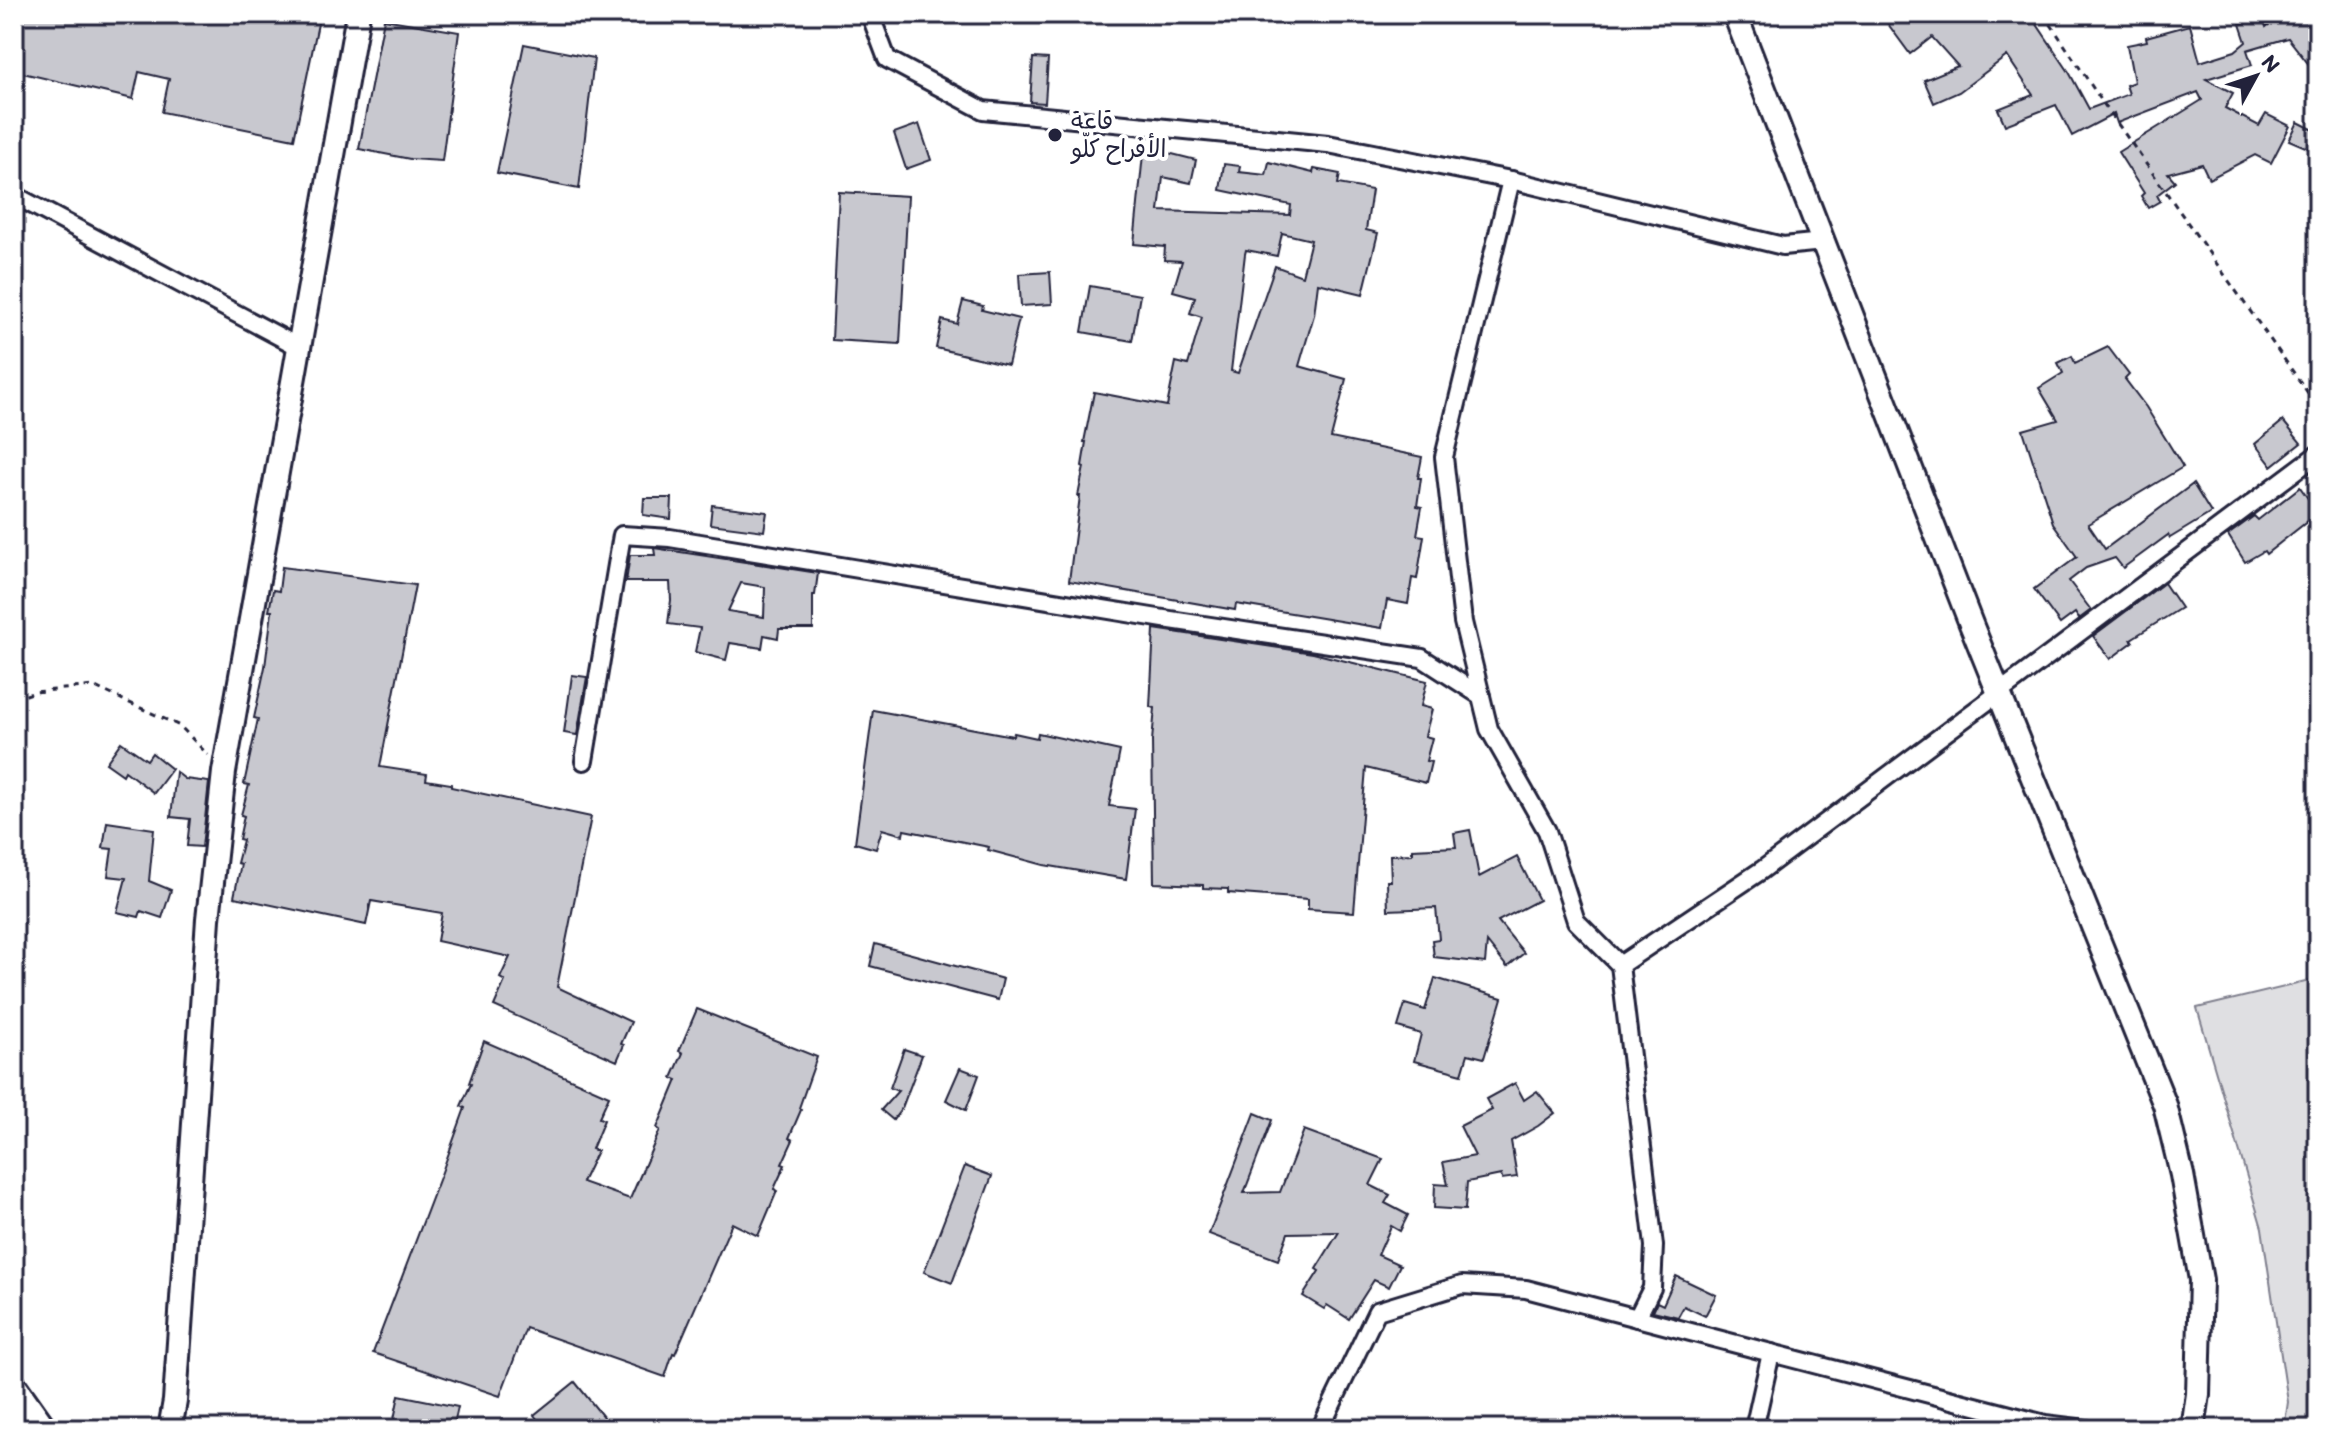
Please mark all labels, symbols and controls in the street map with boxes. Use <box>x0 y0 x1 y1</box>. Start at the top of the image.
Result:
north arrow <box>2216 36 2296 116</box>
text: N <box>2256 49 2286 78</box>
place label: قاعة الأفراح كلّو <box>1070 106 1166 165</box>
marker: قاعة الأفراح كلّو <box>1046 126 1064 144</box>

